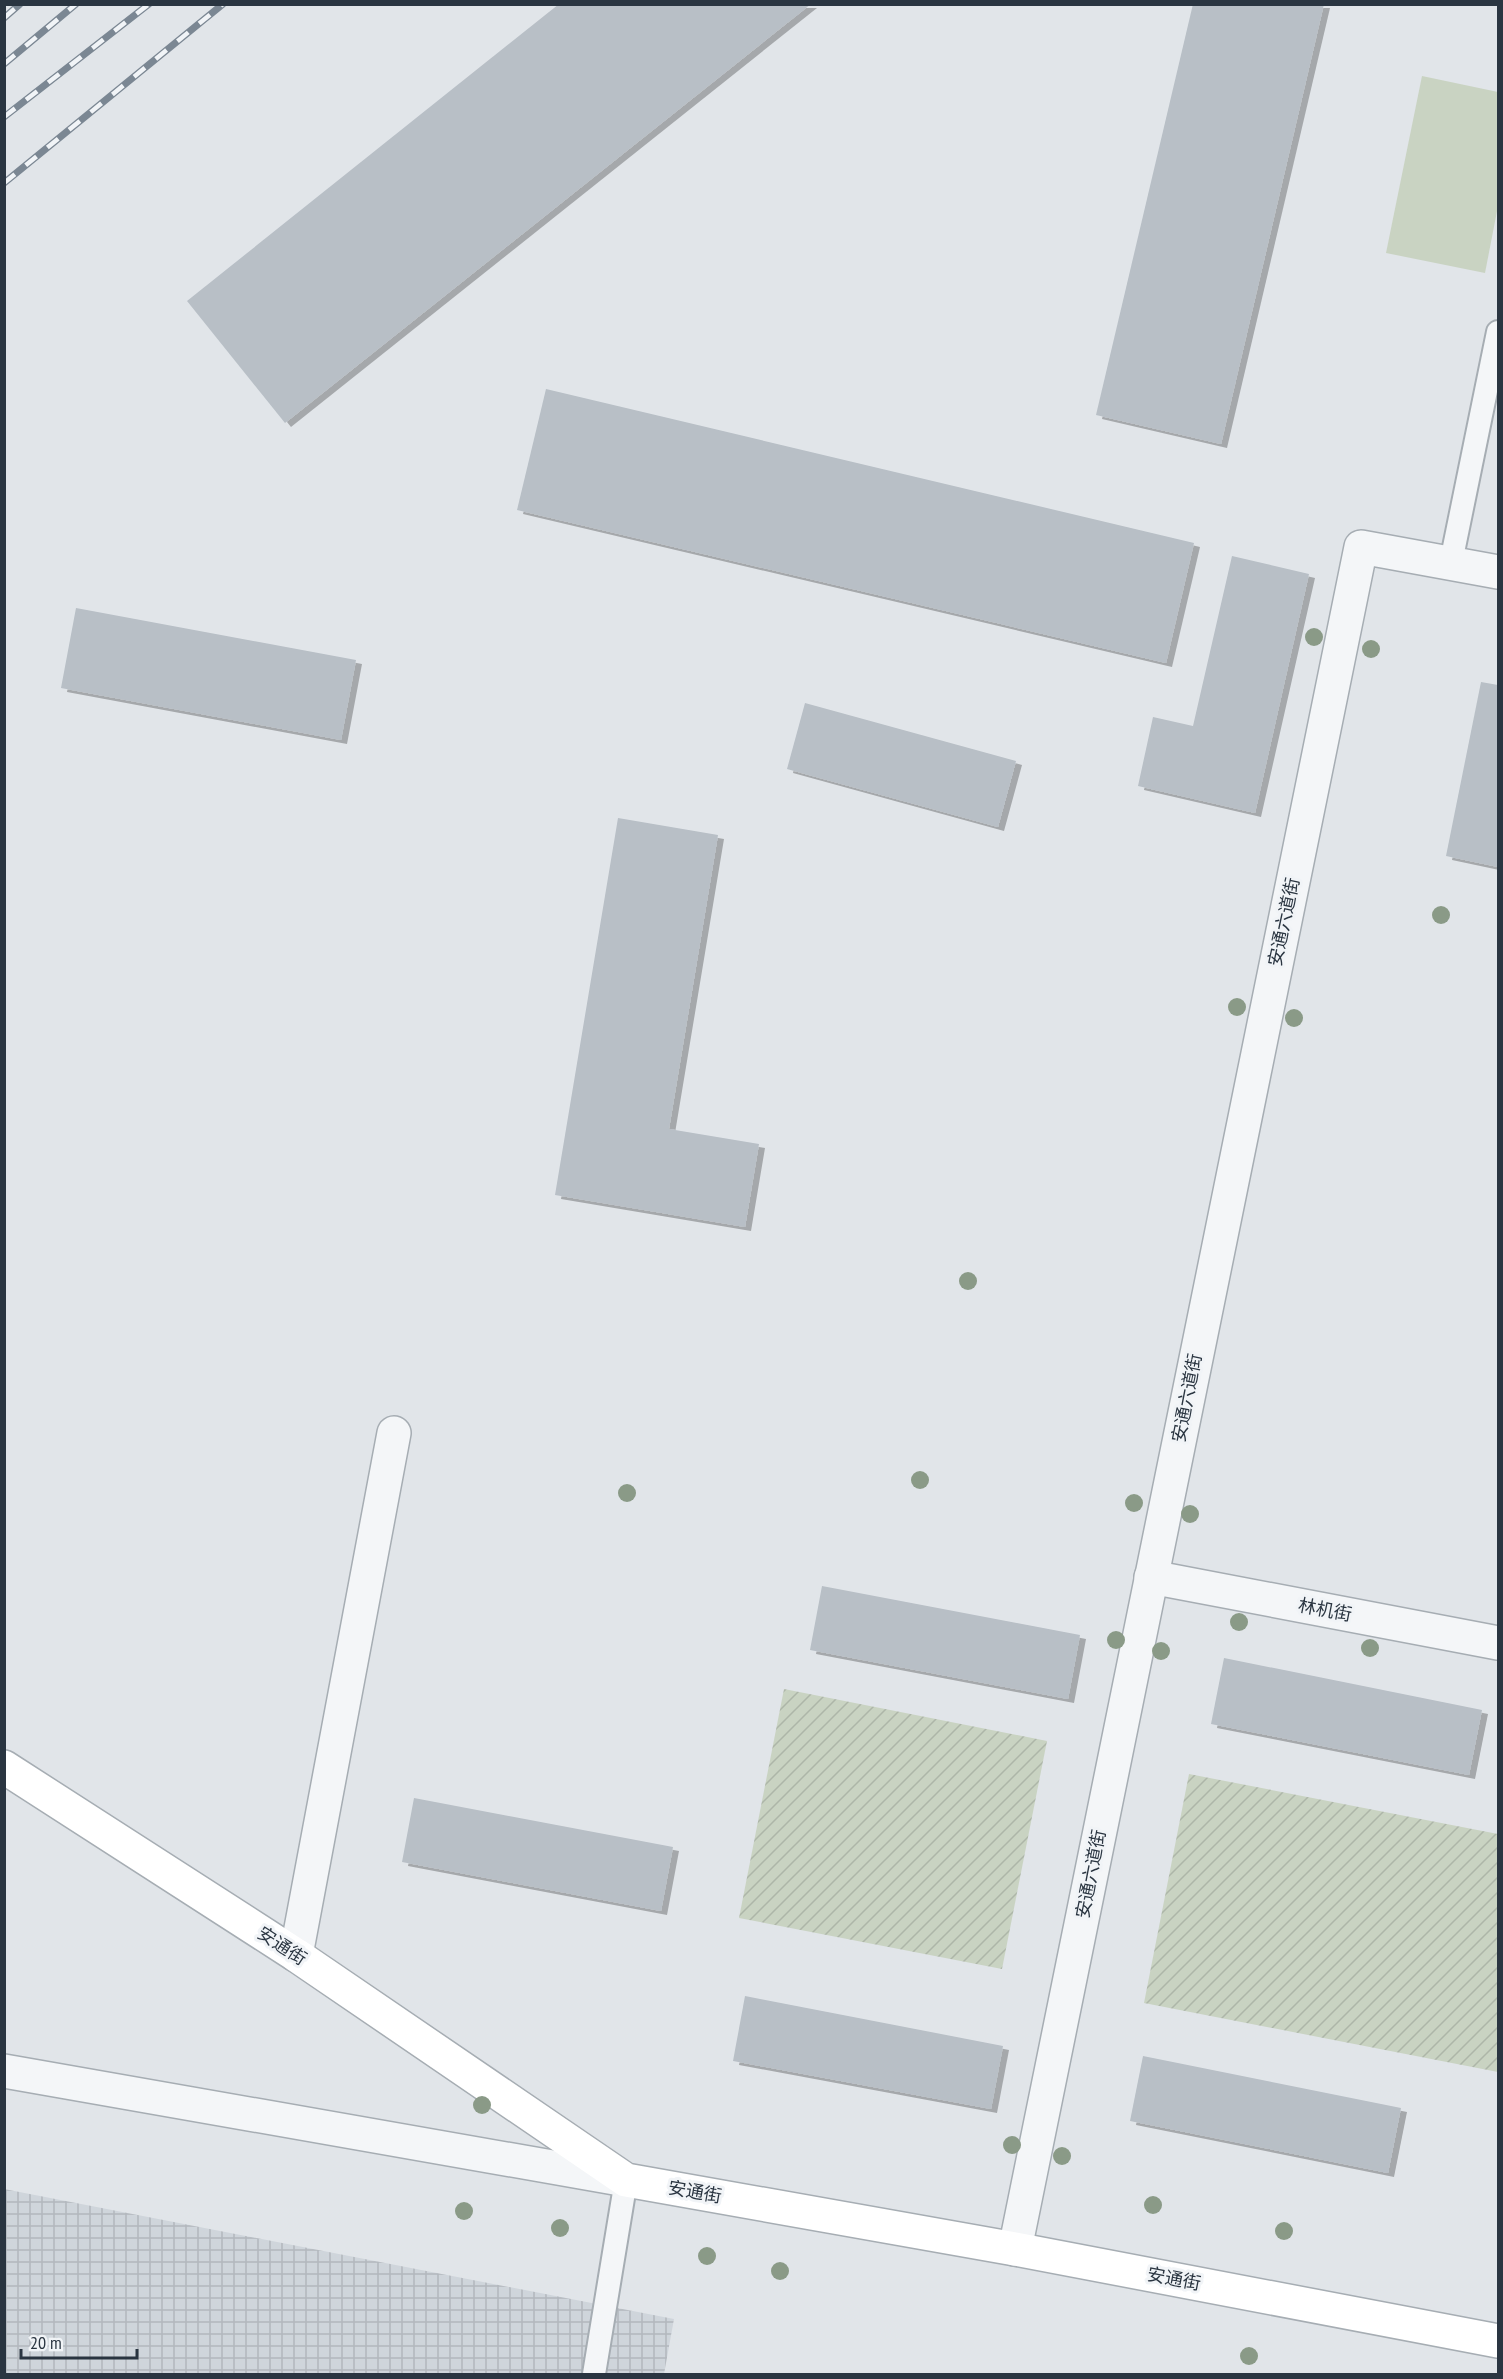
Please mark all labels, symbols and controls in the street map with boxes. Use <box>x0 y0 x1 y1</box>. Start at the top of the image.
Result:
street label: 安通六道街 <box>1263 875 1304 968</box>
street label: 安通六道街 <box>1167 1352 1206 1444</box>
street label: 林机街 <box>1296 1593 1354 1626</box>
street label: 安通六道街 <box>1071 1828 1110 1920</box>
street label: 安通街 <box>253 1921 311 1970</box>
street label: 安通街 <box>667 2175 724 2208</box>
street label: 安通街 <box>1145 2262 1203 2295</box>
scale bar <box>21 2322 136 2360</box>
text: 20 m <box>30 2331 62 2354</box>

